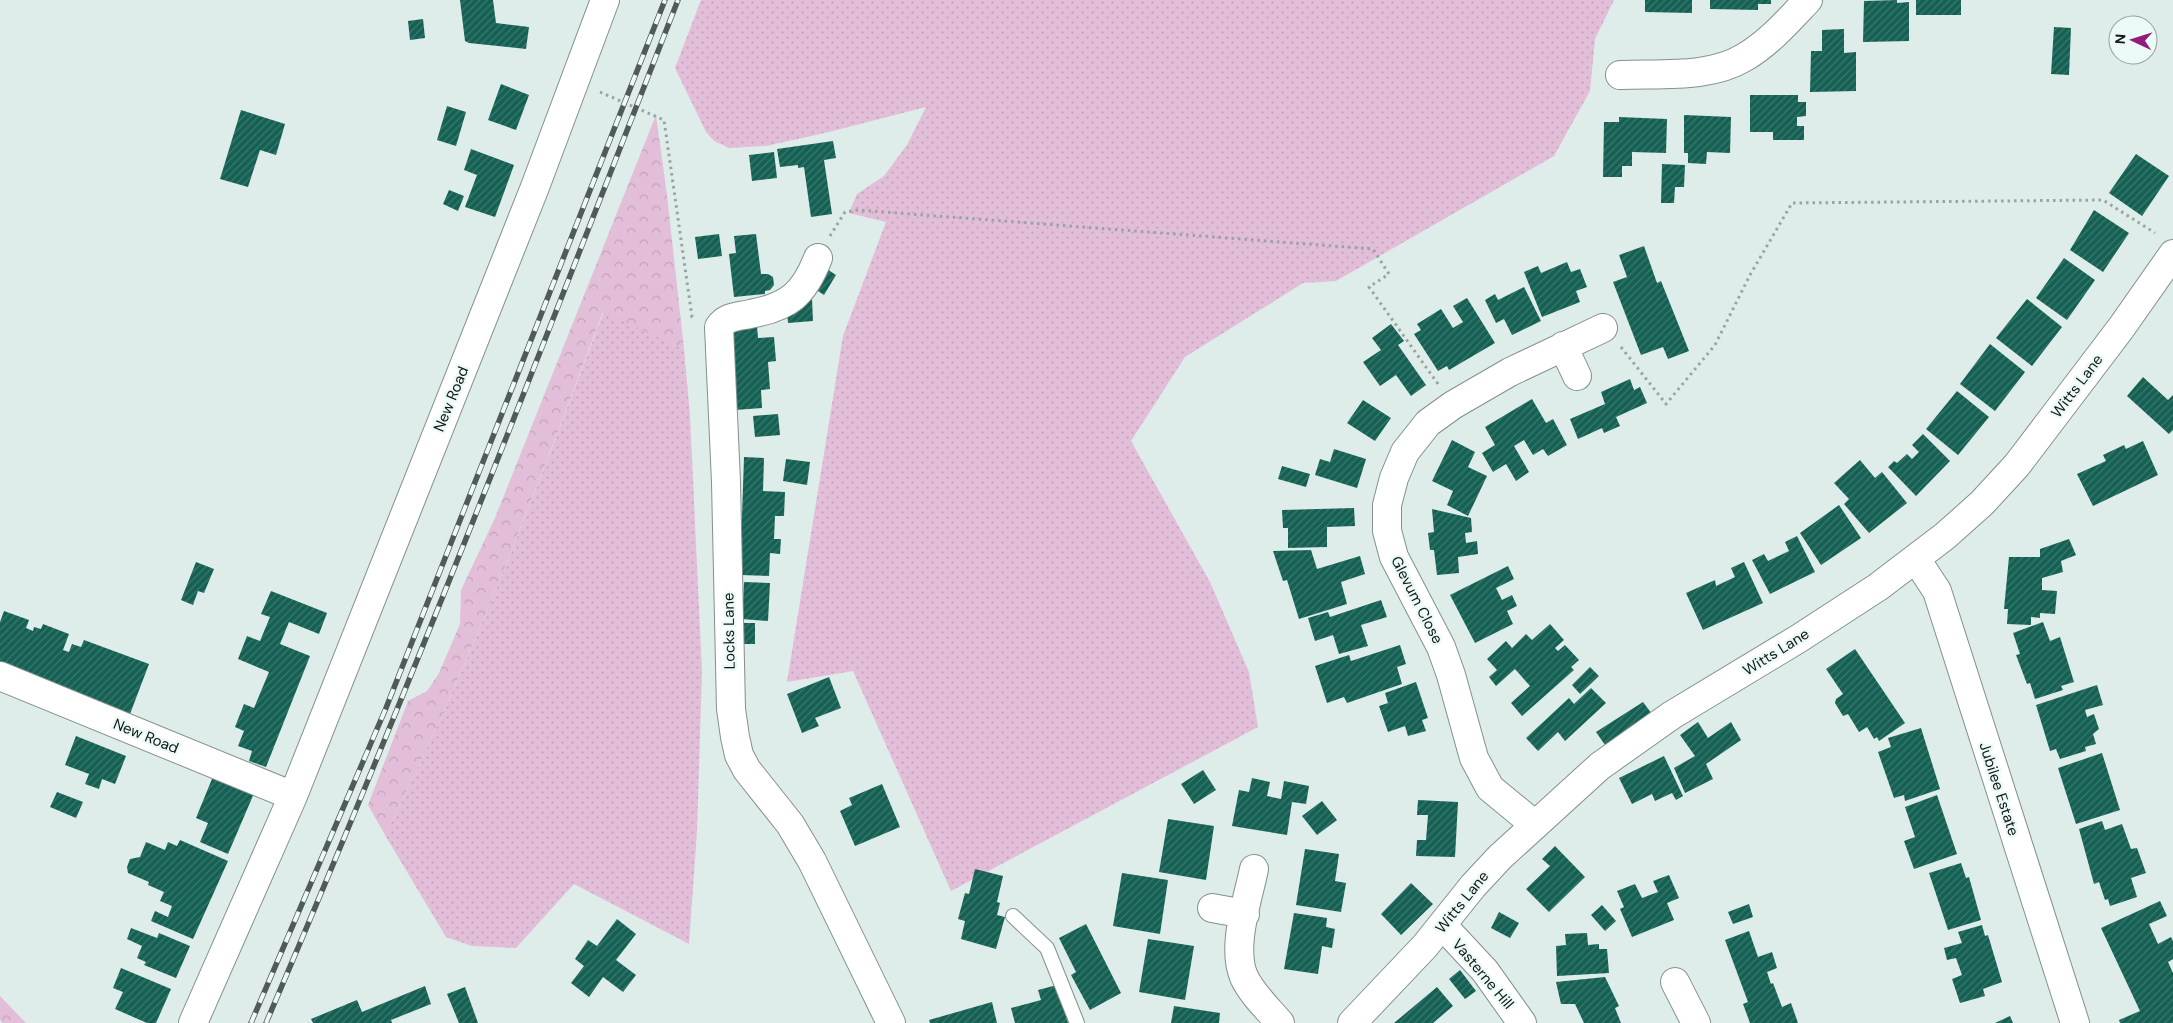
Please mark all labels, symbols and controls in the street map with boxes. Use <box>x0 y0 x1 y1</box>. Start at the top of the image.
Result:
north arrow <box>2108 15 2158 65</box>
text: N <box>2111 33 2129 45</box>
street label: Witts Lane <box>2047 350 2107 422</box>
street label: New Road <box>429 363 473 435</box>
street label: Glevum Close <box>1386 553 1448 647</box>
street label: Locks Lane <box>718 592 740 670</box>
street label: Witts Lane <box>1739 624 1813 680</box>
street label: New Road <box>110 714 182 758</box>
street label: Jubilee Estate <box>1974 740 2024 838</box>
street label: Witts Lane <box>1431 867 1493 937</box>
street label: Vasterne Hill <box>1448 935 1518 1013</box>

